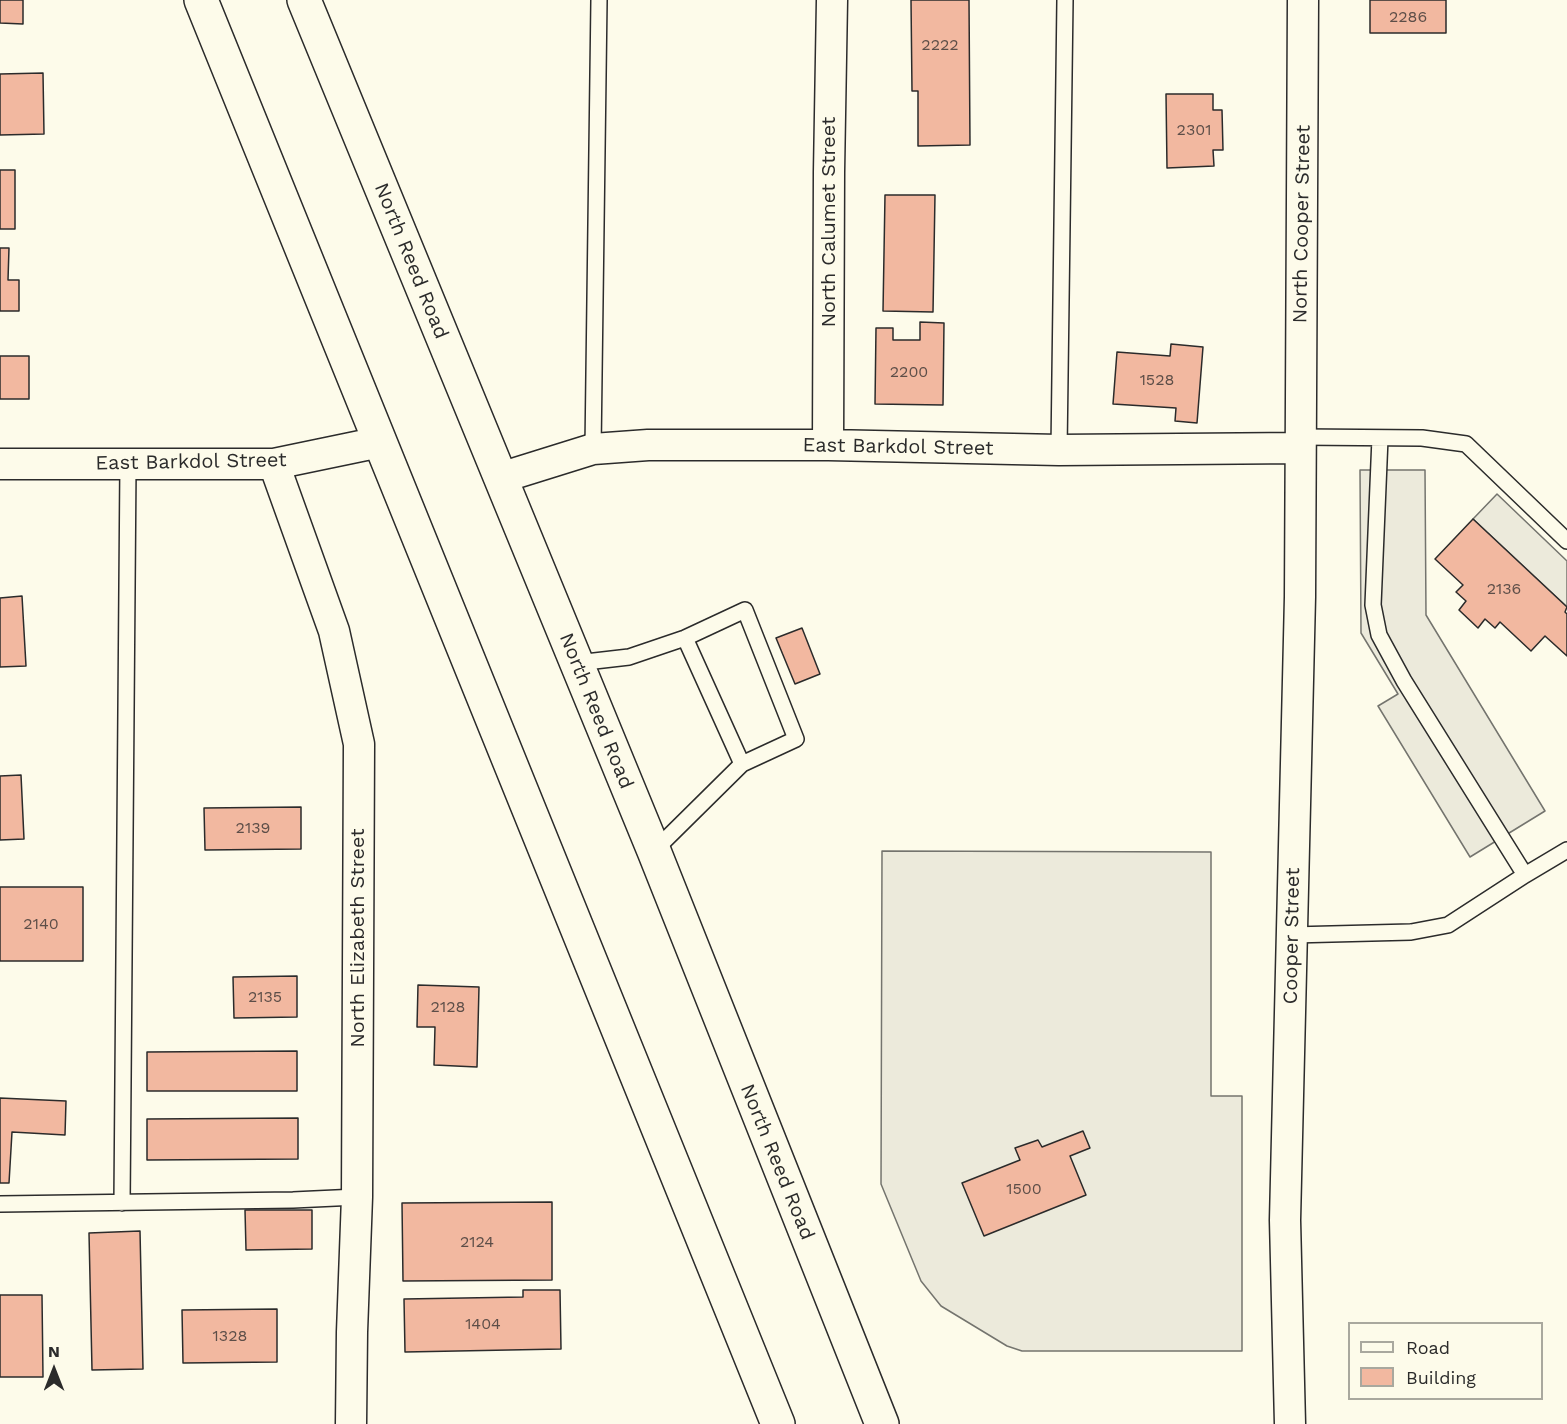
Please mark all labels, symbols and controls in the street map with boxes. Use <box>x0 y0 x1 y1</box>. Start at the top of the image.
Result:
house number: 2286 <box>1389 7 1427 27</box>
house number: 2222 <box>921 35 959 55</box>
street label: North Calumet Street <box>817 117 841 327</box>
house number: 2301 <box>1177 120 1211 140</box>
street label: North Cooper Street <box>1288 124 1316 324</box>
street label: North Reed Road <box>369 180 453 342</box>
house number: 2200 <box>890 362 928 382</box>
house number: 1528 <box>1140 370 1174 390</box>
street label: East Barkdol Street <box>802 433 994 461</box>
street label: East Barkdol Street <box>95 448 287 476</box>
house number: 2136 <box>1487 579 1521 599</box>
street label: North Reed Road <box>554 630 638 792</box>
house number: 2139 <box>236 818 270 838</box>
street label: North Elizabeth Street <box>346 828 370 1048</box>
street label: Cooper Street <box>1279 867 1305 1005</box>
house number: 2140 <box>23 914 59 934</box>
house number: 2135 <box>248 987 282 1007</box>
house number: 2128 <box>431 997 465 1017</box>
street label: North Reed Road <box>735 1081 819 1243</box>
house number: 1500 <box>1006 1179 1042 1199</box>
house number: 2124 <box>460 1232 494 1252</box>
house number: 1404 <box>465 1314 501 1334</box>
legend <box>1348 1322 1543 1400</box>
house number: 1328 <box>213 1326 247 1346</box>
text: Road <box>1406 1337 1450 1358</box>
north arrow <box>24 1340 84 1400</box>
text: N <box>48 1342 60 1361</box>
text: Building <box>1406 1367 1476 1388</box>

